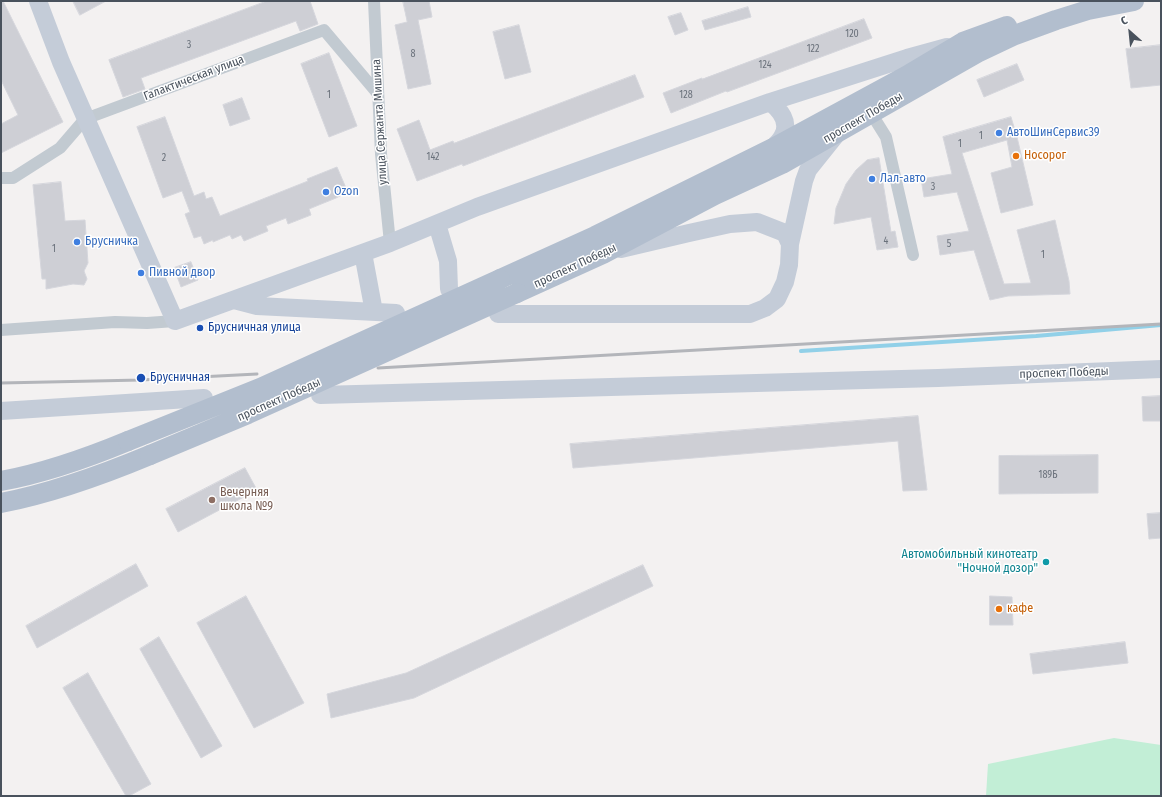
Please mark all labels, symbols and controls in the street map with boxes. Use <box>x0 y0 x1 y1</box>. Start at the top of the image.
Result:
north arrow <box>1110 12 1150 52</box>
text: С <box>1119 14 1130 28</box>
house number: 120 <box>845 28 859 40</box>
house number: 3 <box>187 39 191 51</box>
house number: 122 <box>807 43 819 55</box>
house number: 8 <box>411 48 415 60</box>
street label: Галактическая улица <box>142 52 246 104</box>
street label: улица Сержанта Мишина <box>370 59 390 185</box>
house number: 124 <box>759 59 771 71</box>
house number: 1 <box>327 89 331 101</box>
house number: 128 <box>679 89 693 101</box>
street label: проспект Победы <box>821 89 905 147</box>
place label: АвтоШинСервис39 <box>1007 126 1100 140</box>
marker: АвтоШинСервис39 <box>994 128 1004 138</box>
house number: 1 <box>979 130 983 142</box>
house number: 1 <box>958 138 962 150</box>
place label: Носорог <box>1024 149 1066 163</box>
house number: 142 <box>426 151 440 163</box>
marker: Носорог <box>1011 151 1021 161</box>
house number: 2 <box>162 152 166 164</box>
place label: Лал-авто <box>880 172 926 186</box>
marker: Лал-авто <box>867 174 877 184</box>
house number: 3 <box>931 181 935 193</box>
place label: Ozon <box>334 185 359 199</box>
marker: Ozon <box>321 187 331 197</box>
place label: Брусничка <box>85 235 138 249</box>
house number: 4 <box>884 235 888 247</box>
marker: Брусничка <box>72 237 82 247</box>
house number: 5 <box>947 238 951 250</box>
street label: проспект Победы <box>531 241 619 291</box>
house number: 1 <box>52 243 56 255</box>
house number: 1 <box>1041 249 1045 261</box>
place label: Пивной двор <box>149 266 215 280</box>
marker: Пивной двор <box>136 268 146 278</box>
place label: Брусничная улица <box>208 321 301 335</box>
marker: Брусничная улица <box>195 323 205 333</box>
street label: проспект Победы <box>1019 364 1109 382</box>
place label: Брусничная <box>150 371 210 385</box>
marker: Брусничная <box>135 372 147 384</box>
street label: проспект Победы <box>235 375 323 425</box>
house number: 189Б <box>1039 469 1057 481</box>
place label: Вечерняя школа №9 <box>220 486 273 514</box>
marker: Вечерняя школа №9 <box>207 495 217 505</box>
place label: Автомобильный кинотеатр "Ночной дозор" <box>902 548 1038 576</box>
marker: Автомобильный кинотеатр "Ночной дозор" <box>1041 557 1051 567</box>
place label: кафе <box>1007 602 1033 616</box>
marker: кафе <box>994 604 1004 614</box>

